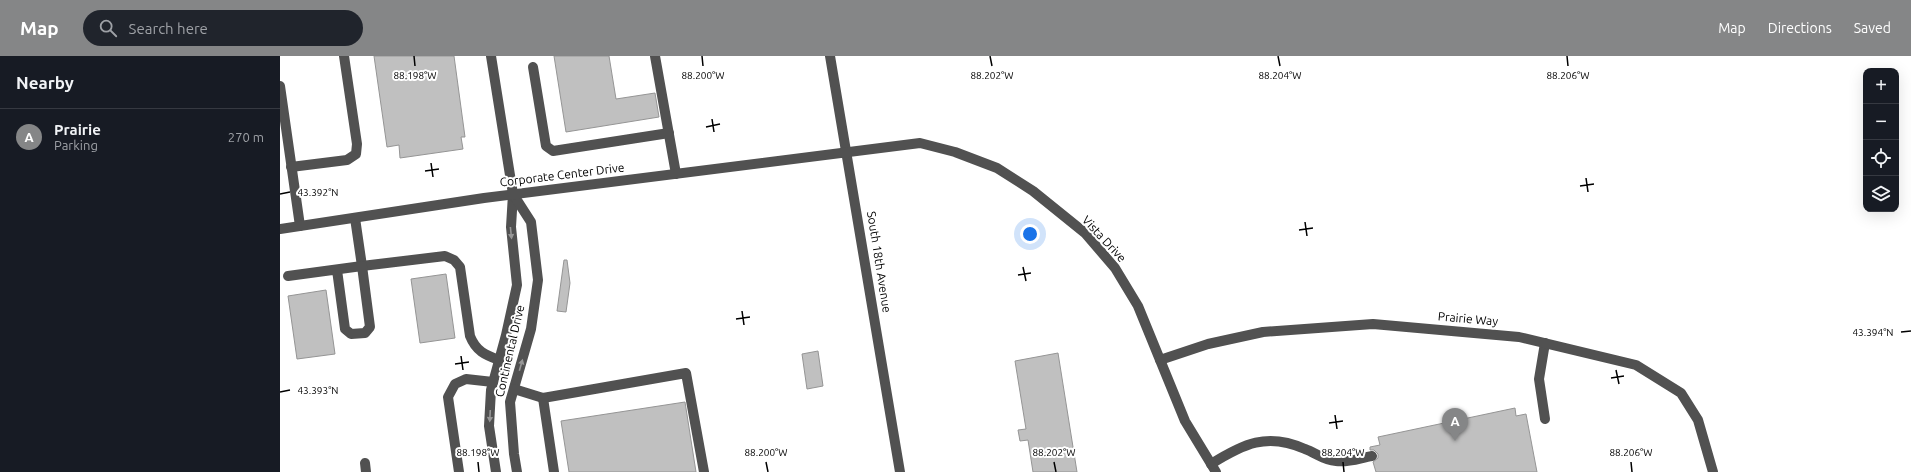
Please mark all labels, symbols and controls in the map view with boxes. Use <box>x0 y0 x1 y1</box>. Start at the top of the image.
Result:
search box <box>83 10 363 46</box>
text: Map <box>20 17 59 39</box>
icon: search <box>97 17 119 39</box>
text: Search here <box>129 20 208 37</box>
text: Map <box>1718 20 1746 36</box>
text: Directions <box>1768 20 1832 36</box>
text: Saved <box>1854 20 1891 36</box>
map controls <box>1863 68 1899 212</box>
button: + <box>1863 68 1899 104</box>
text: 88.198°W <box>393 70 437 81</box>
text: 88.200°W <box>681 70 725 81</box>
text: 88.202°W <box>970 70 1014 81</box>
text: 88.204°W <box>1258 70 1302 81</box>
text: 88.206°W <box>1546 70 1590 81</box>
text: Nearby <box>16 73 74 92</box>
button: − <box>1863 104 1899 140</box>
text: Prairie <box>54 121 101 138</box>
text: A <box>24 130 34 144</box>
text: 270 m <box>228 130 264 144</box>
text: Parking <box>54 138 98 152</box>
button: locate <box>1863 140 1899 176</box>
street label: Corporate Center Drive <box>499 160 625 189</box>
button: layers <box>1863 176 1899 212</box>
text: 43.392°N <box>297 187 339 198</box>
street label: South 18th Avenue <box>865 210 894 314</box>
street label: Vista Drive <box>1080 213 1129 264</box>
your location <box>1020 224 1040 244</box>
one-way arrow <box>508 227 515 239</box>
street label: Continental Drive <box>493 303 526 398</box>
street label: Prairie Way <box>1437 309 1499 328</box>
text: 43.394°N <box>1852 327 1894 338</box>
one-way arrow <box>518 359 524 371</box>
text: 43.393°N <box>297 385 339 396</box>
pin: A <box>1442 408 1468 441</box>
one-way arrow <box>486 410 493 422</box>
text: 88.198°W <box>456 447 500 458</box>
text: 88.200°W <box>744 447 788 458</box>
text: 88.202°W <box>1032 447 1076 458</box>
text: 88.204°W <box>1321 447 1365 458</box>
text: 88.206°W <box>1609 447 1653 458</box>

